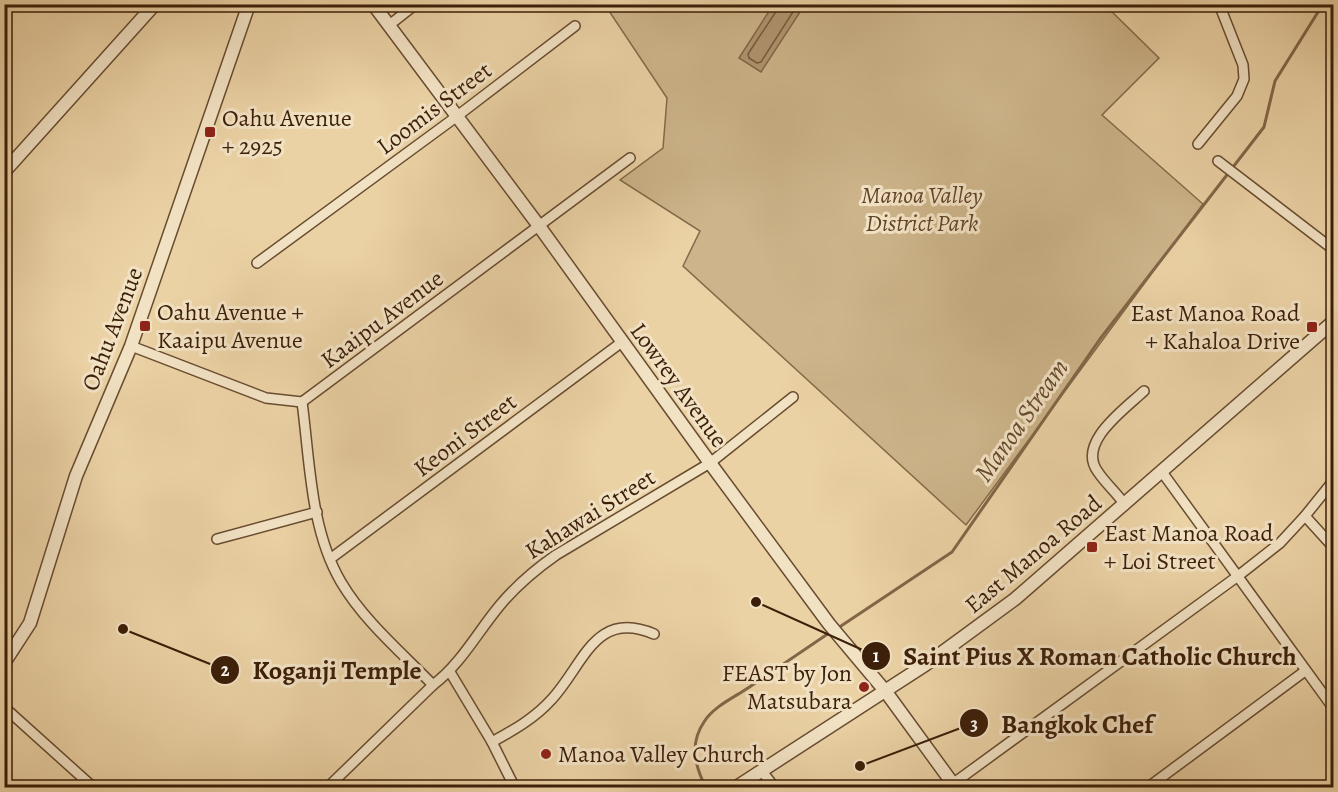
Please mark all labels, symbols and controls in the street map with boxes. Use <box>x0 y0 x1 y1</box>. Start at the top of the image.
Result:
street label: Loomis Street <box>370 54 498 162</box>
place label: Oahu Avenue + 2925 <box>222 102 352 162</box>
marker: Oahu Avenue + 2925 <box>203 125 217 139</box>
park label: Manoa Valley District Park <box>861 179 983 239</box>
street label: Kaaipu Avenue <box>314 262 450 376</box>
street label: Oahu Avenue <box>74 263 150 395</box>
place label: Oahu Avenue + Kaaipu Avenue <box>157 296 304 356</box>
place label: East Manoa Road + Kahaloa Drive <box>1131 297 1300 357</box>
street label: Lowrey Avenue <box>623 316 735 454</box>
marker: Oahu Avenue + Kaaipu Avenue <box>138 319 152 333</box>
marker: East Manoa Road + Kahaloa Drive <box>1305 320 1319 334</box>
water label: Manoa Stream <box>966 352 1077 489</box>
street label: Keoni Street <box>407 386 523 484</box>
street label: Kahawai Street <box>519 461 661 567</box>
street label: East Manoa Road <box>958 487 1108 621</box>
place label: East Manoa Road + Loi Street <box>1104 517 1274 577</box>
marker: East Manoa Road + Loi Street <box>1085 540 1099 554</box>
callout: Saint Pius X Roman Catholic Church <box>861 634 1309 678</box>
text: Saint Pius X Roman Catholic Church <box>903 639 1297 674</box>
text: 1 <box>873 644 880 668</box>
callout: Koganji Temple <box>210 648 433 692</box>
text: Koganji Temple <box>252 653 422 688</box>
place label: FEAST by Jon Matsubara <box>722 657 853 717</box>
text: 2 <box>221 658 230 682</box>
marker: FEAST by Jon Matsubara <box>857 680 871 694</box>
callout: Bangkok Chef <box>959 701 1165 745</box>
text: Bangkok Chef <box>1001 707 1157 742</box>
text: 3 <box>970 712 978 736</box>
place label: Manoa Valley Church <box>558 738 765 770</box>
marker: Manoa Valley Church <box>539 747 553 761</box>

